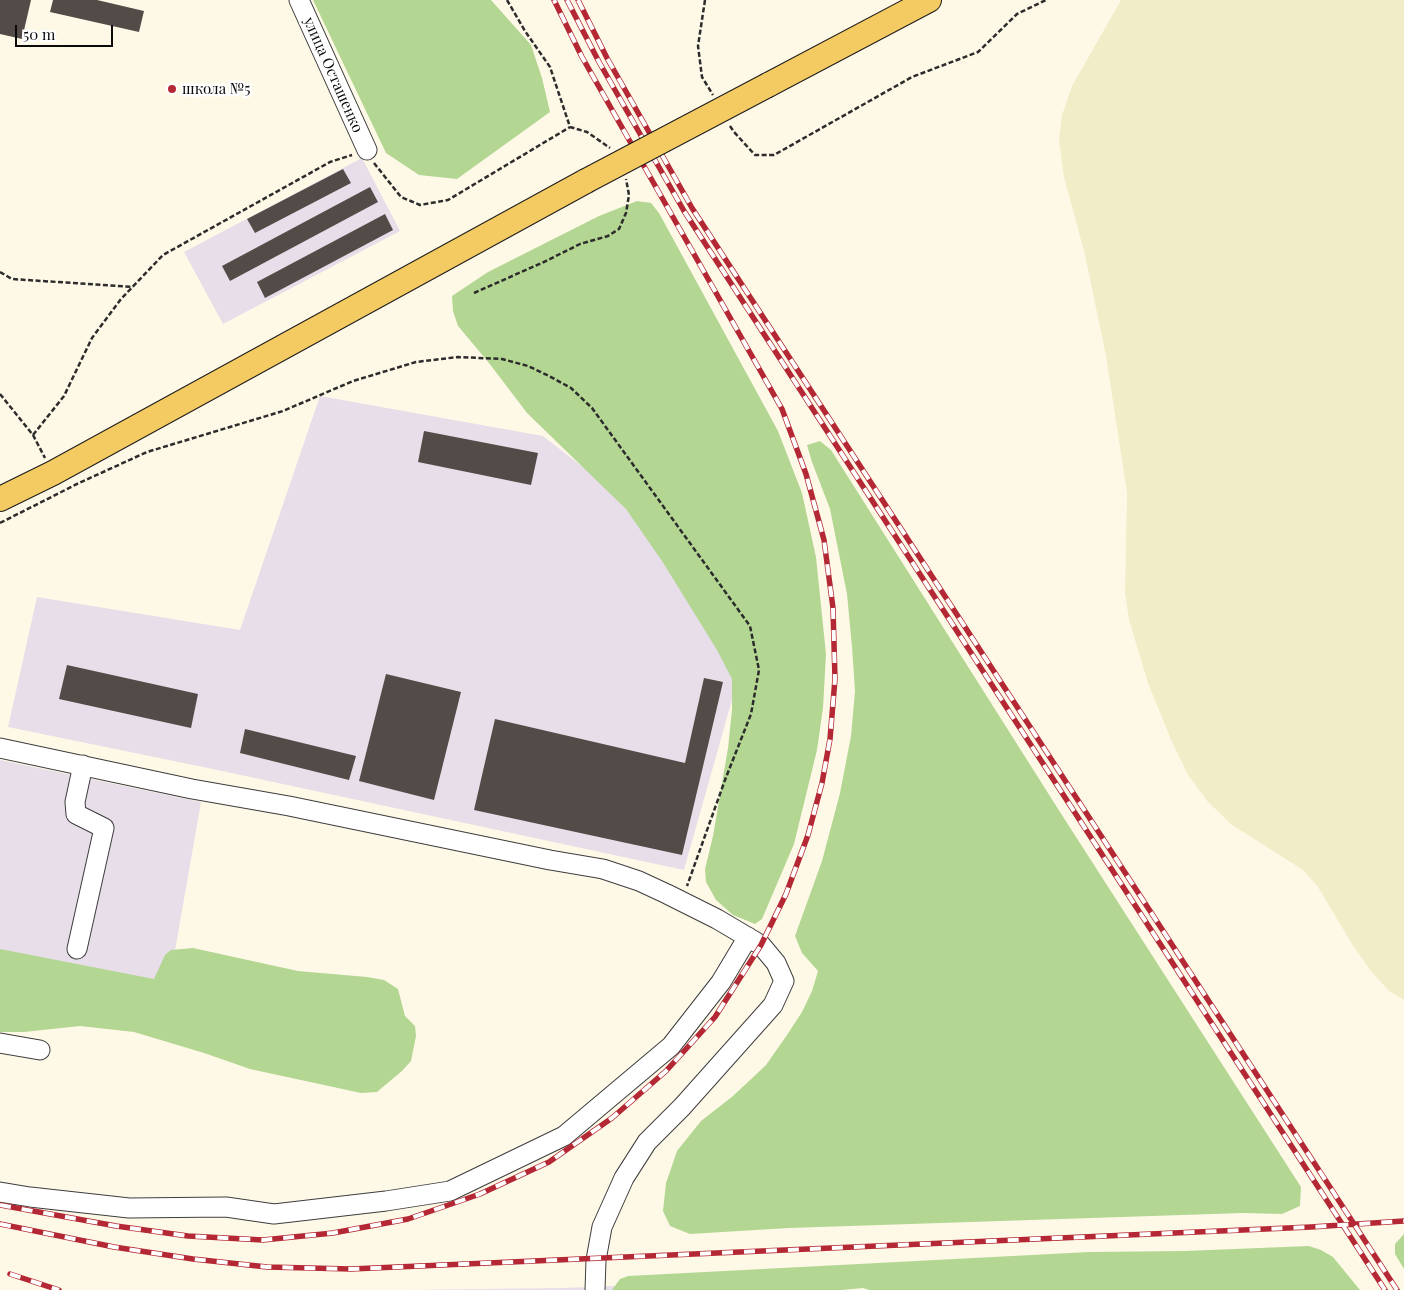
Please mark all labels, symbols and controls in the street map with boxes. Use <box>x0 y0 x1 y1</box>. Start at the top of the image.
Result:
scale bar <box>18 15 115 47</box>
street label: улица Осташенко <box>299 15 367 135</box>
text: 50 m <box>23 24 55 44</box>
place label: школа №5 <box>182 80 251 98</box>
marker: школа №5 <box>166 83 178 95</box>

